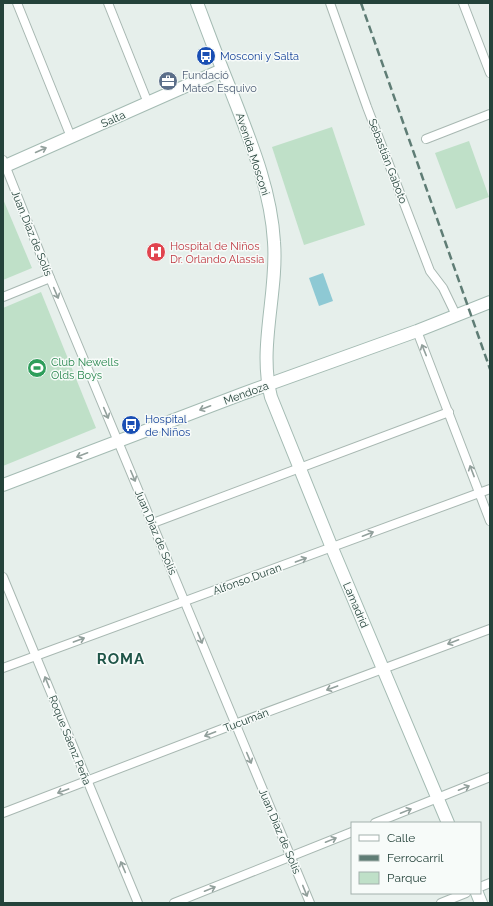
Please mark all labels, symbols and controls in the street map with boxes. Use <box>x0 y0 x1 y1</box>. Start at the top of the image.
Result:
bus stop icon: Mosconi y Salta <box>195 45 217 67</box>
place label: Mosconi y Salta <box>220 50 299 63</box>
place label: Fundació Mateo Esquivo <box>182 69 257 95</box>
office icon: Fundació Mateo Esquivo <box>157 70 179 92</box>
street label: Salta <box>99 108 127 131</box>
street label: Avenida Mosconi <box>233 111 272 197</box>
street label: Sebastián Gaboto <box>365 117 410 206</box>
one-way arrow <box>35 146 47 154</box>
street label: Juan Díaz de Solís <box>8 188 55 278</box>
place label: Hospital de Niños Dr. Orlando Alassia <box>170 240 264 266</box>
hospital icon: Hospital de Niños Dr. Orlando Alassia <box>145 241 167 263</box>
one-way arrow <box>53 287 60 299</box>
one-way arrow <box>420 344 428 356</box>
place label: Club Newells Olds Boys <box>51 356 119 382</box>
sports icon: Club Newells Olds Boys <box>26 357 48 379</box>
street label: Mendoza <box>222 379 271 408</box>
one-way arrow <box>199 405 211 413</box>
one-way arrow <box>103 407 111 419</box>
place label: Hospital de Niños <box>145 413 190 439</box>
bus stop icon: Hospital de Niños <box>120 414 142 436</box>
one-way arrow <box>76 451 88 459</box>
one-way arrow <box>467 465 475 477</box>
one-way arrow <box>130 470 137 482</box>
street label: Juan Díaz de Solís <box>132 488 179 577</box>
one-way arrow <box>362 530 374 538</box>
one-way arrow <box>294 555 306 563</box>
street label: Alfonso Duran <box>211 561 283 598</box>
street label: Lamadrid <box>340 580 371 630</box>
one-way arrow <box>196 632 204 644</box>
one-way arrow <box>73 636 85 644</box>
one-way arrow <box>448 639 460 647</box>
district label: ROMA <box>97 650 145 668</box>
one-way arrow <box>43 677 51 689</box>
one-way arrow <box>326 684 338 692</box>
street label: Roque Sáenz Peña <box>46 693 93 787</box>
street label: Tucumán <box>222 706 271 735</box>
one-way arrow <box>204 730 216 738</box>
one-way arrow <box>246 752 253 764</box>
one-way arrow <box>457 783 469 791</box>
street label: Juan Díaz de Solís <box>256 787 303 876</box>
one-way arrow <box>56 788 69 795</box>
one-way arrow <box>400 806 412 814</box>
legend <box>351 822 481 894</box>
text: Calle <box>387 831 415 845</box>
one-way arrow <box>324 836 336 844</box>
text: Ferrocarril <box>387 851 444 865</box>
one-way arrow <box>119 862 126 874</box>
text: Parque <box>387 871 427 885</box>
one-way arrow <box>203 884 215 892</box>
one-way arrow <box>301 885 309 897</box>

